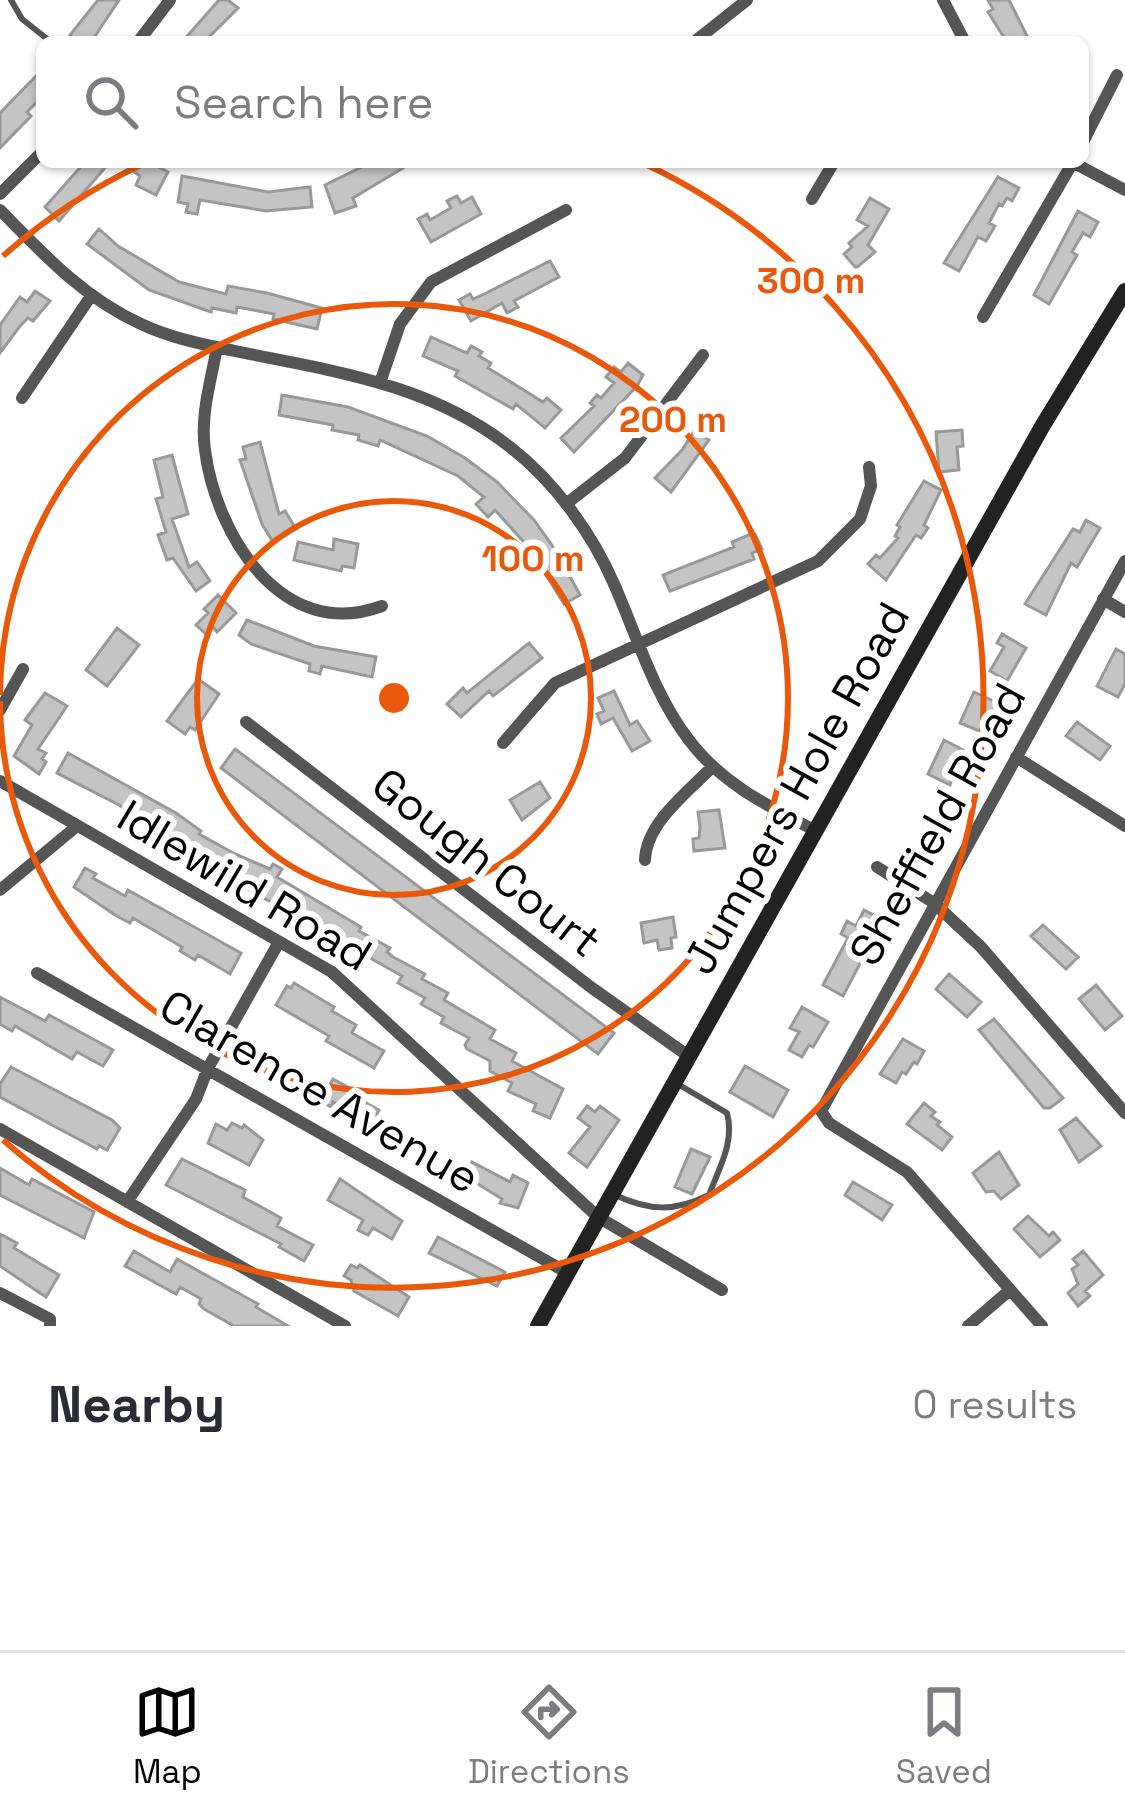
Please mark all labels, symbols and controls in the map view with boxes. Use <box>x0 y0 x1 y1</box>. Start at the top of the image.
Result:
search box <box>36 36 1089 168</box>
icon: search <box>78 69 144 135</box>
text: Search here <box>174 74 433 131</box>
text: 300 m <box>757 258 865 304</box>
text: 200 m <box>619 397 727 443</box>
text: 100 m <box>482 536 584 582</box>
street label: Jumpers Hole Road <box>671 592 922 984</box>
street label: Sheffield Road <box>836 673 1038 975</box>
centre of rings <box>373 677 415 719</box>
street label: Gough Court <box>361 755 613 970</box>
street label: Idlewild Road <box>107 787 382 984</box>
street label: Clarence Avenue <box>150 977 490 1206</box>
text: Nearby <box>48 1372 225 1437</box>
text: 0 results <box>912 1380 1077 1429</box>
tab: Map <box>133 1679 202 1793</box>
tab: Directions <box>468 1679 630 1793</box>
tab: Saved <box>896 1679 992 1793</box>

